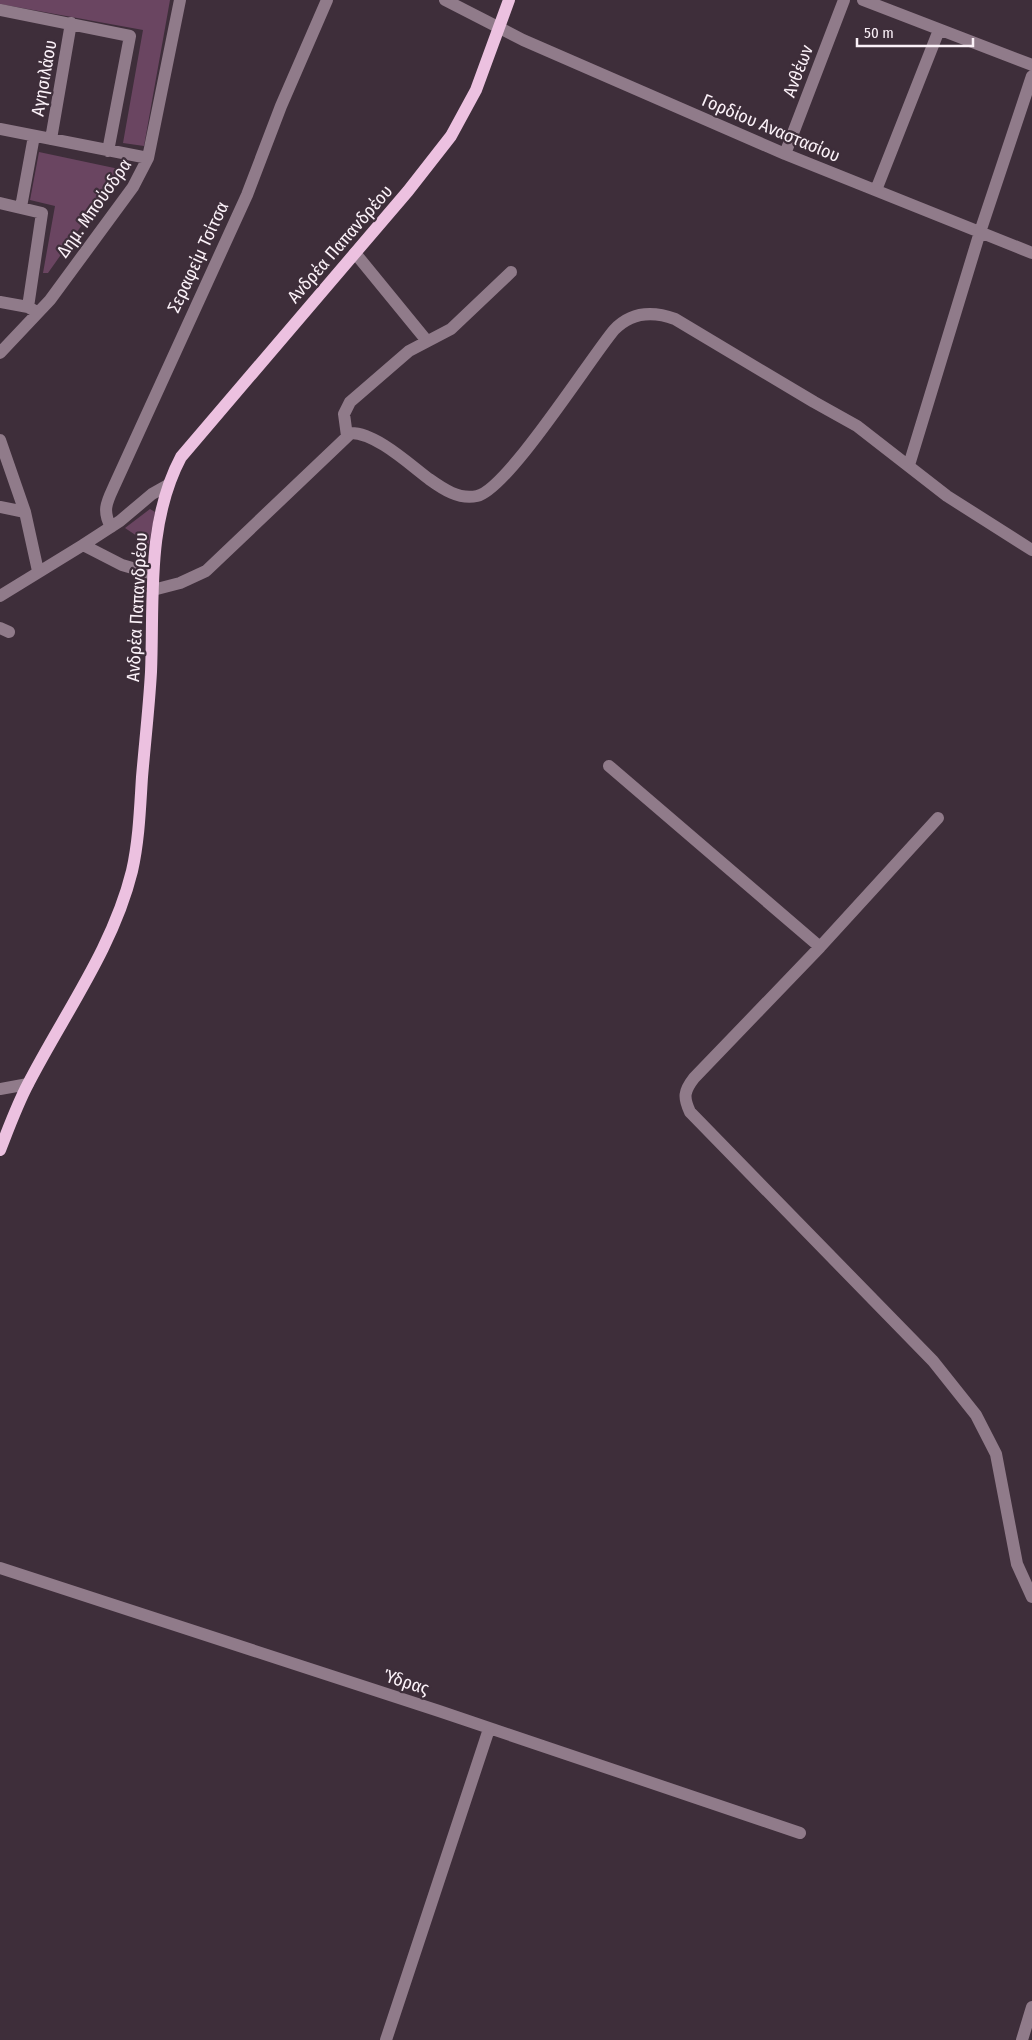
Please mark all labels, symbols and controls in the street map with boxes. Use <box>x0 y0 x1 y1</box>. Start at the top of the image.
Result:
scale bar <box>857 15 973 47</box>
text: 50 m <box>864 24 894 42</box>
street label: Αγησιλάου <box>26 38 62 118</box>
street label: Ανθέων <box>778 42 818 100</box>
street label: Γορδίου Αναστασίου <box>699 89 843 167</box>
street label: Δημ. Μπούσδρα <box>52 154 136 262</box>
street label: Ανδρέα Παπανδρέου <box>283 180 397 308</box>
street label: Σεραφείμ Τσίτσα <box>163 198 233 316</box>
street label: Ανδρέα Παπανδρέου <box>122 532 152 682</box>
street label: Ύδρας <box>380 1664 432 1700</box>

